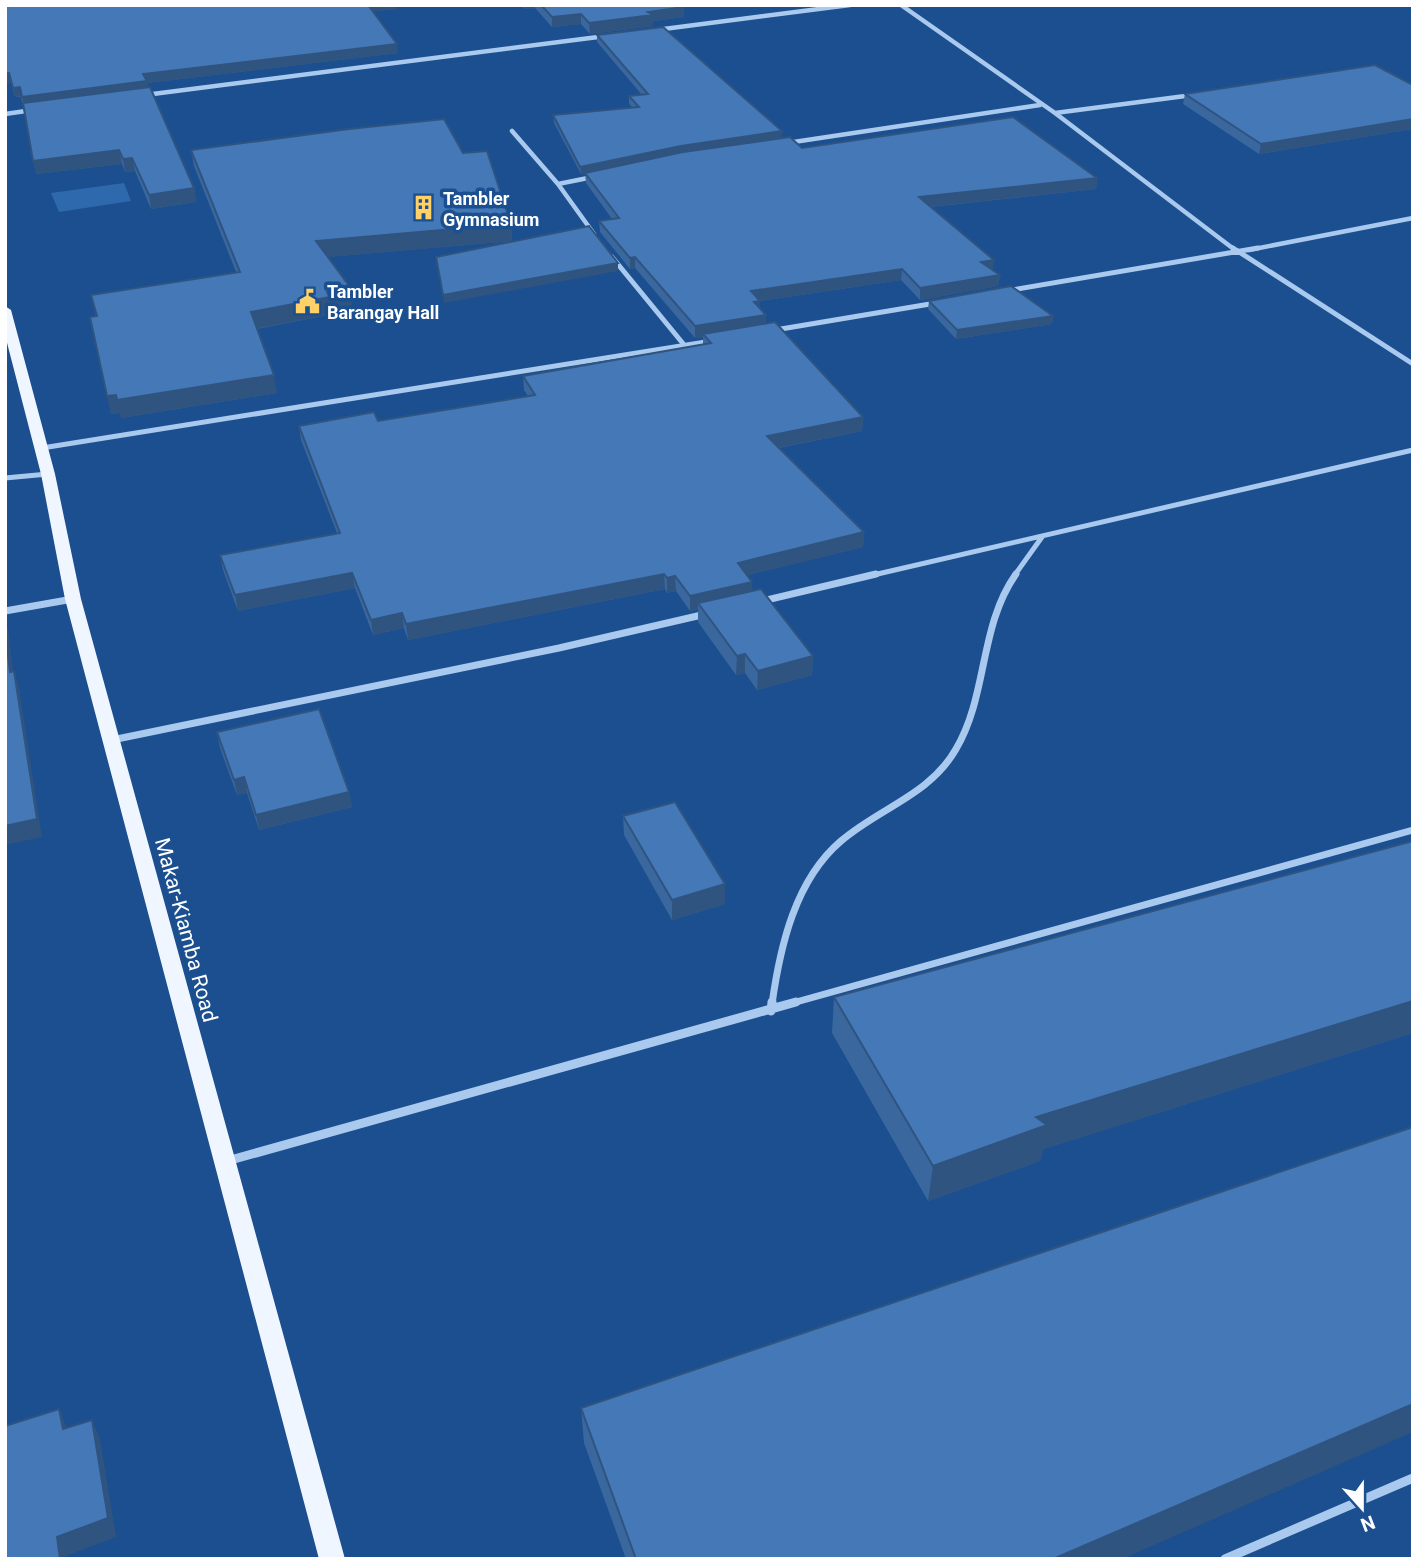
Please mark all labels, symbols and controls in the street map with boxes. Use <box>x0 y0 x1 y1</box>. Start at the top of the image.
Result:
place label: Tambler Gymnasium <box>443 188 539 230</box>
building icon: Tambler Gymnasium <box>409 194 437 222</box>
place label: Tambler Barangay Hall <box>327 281 439 323</box>
public building icon: Tambler Barangay Hall <box>293 287 321 315</box>
street label: Makar-Kiamba Road <box>150 835 222 1025</box>
north arrow <box>1327 1473 1397 1543</box>
text: N <box>1358 1510 1378 1537</box>

